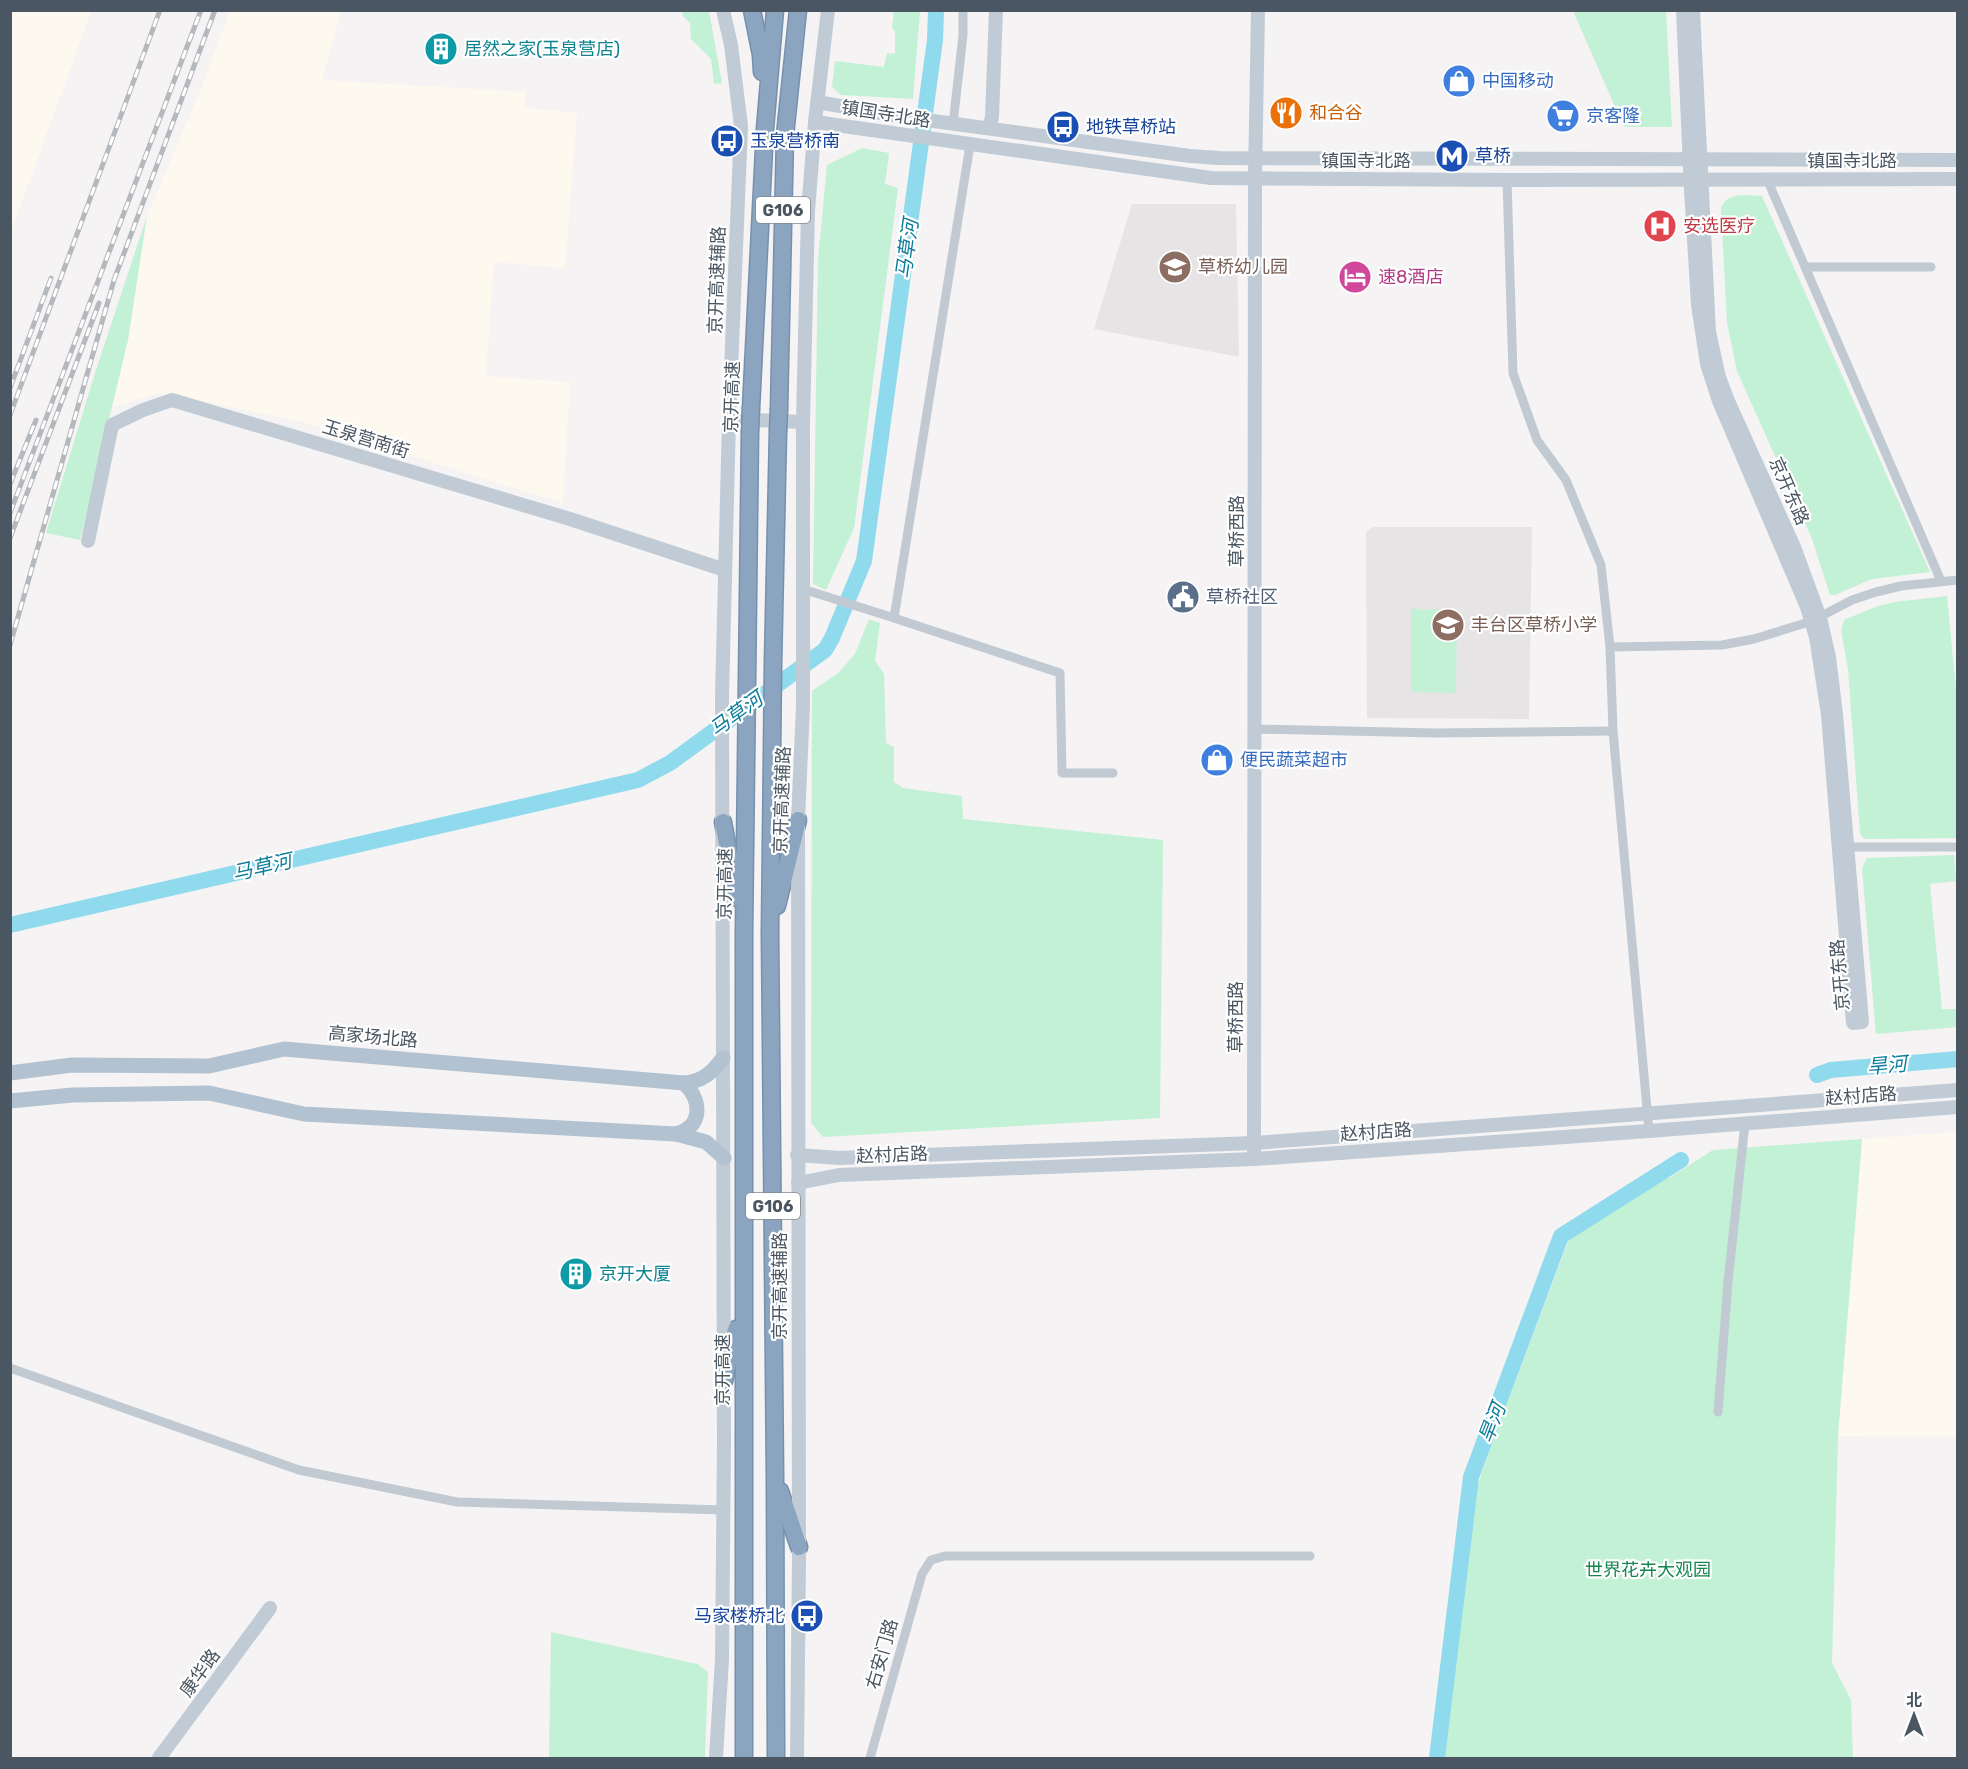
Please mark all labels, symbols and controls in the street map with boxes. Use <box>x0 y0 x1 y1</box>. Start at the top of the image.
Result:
building icon: 居然之家(玉泉营店) <box>423 31 459 67</box>
place label: 居然之家(玉泉营店) <box>464 38 620 60</box>
shop icon: 中国移动 <box>1441 63 1477 99</box>
place label: 中国移动 <box>1482 70 1554 92</box>
restaurant icon: 和合谷 <box>1268 95 1304 131</box>
street label: 镇国寺北路 <box>840 96 932 132</box>
supermarket icon: 京客隆 <box>1545 98 1581 134</box>
place label: 和合谷 <box>1309 102 1363 124</box>
place label: 京客隆 <box>1586 105 1640 127</box>
bus stop icon: 地铁草桥站 <box>1045 109 1081 145</box>
place label: 地铁草桥站 <box>1086 116 1176 138</box>
bus stop icon: 玉泉营桥南 <box>709 123 745 159</box>
place label: 玉泉营桥南 <box>750 130 840 152</box>
metro station icon: 草桥 <box>1434 138 1470 174</box>
place label: 草桥 <box>1475 145 1511 167</box>
street label: 镇国寺北路 <box>1321 150 1411 172</box>
street label: 镇国寺北路 <box>1807 150 1897 172</box>
road number: G106 <box>756 197 810 223</box>
hospital icon: 安选医疗 <box>1642 208 1678 244</box>
water label: 马草河 <box>891 214 924 280</box>
place label: 安选医疗 <box>1683 215 1755 237</box>
street label: 京开高速辅路 <box>704 226 730 334</box>
school or university icon: 草桥幼儿园 <box>1157 249 1193 285</box>
place label: 草桥幼儿园 <box>1198 256 1288 278</box>
hotel icon: 速8酒店 <box>1337 259 1373 295</box>
place label: 速8酒店 <box>1378 266 1443 288</box>
street label: 京开高速 <box>720 361 744 433</box>
street label: 玉泉营南街 <box>320 415 412 463</box>
street label: 京开东路 <box>1764 454 1814 528</box>
street label: 草桥西路 <box>1226 495 1248 567</box>
public building icon: 草桥社区 <box>1165 579 1201 615</box>
place label: 草桥社区 <box>1206 586 1278 608</box>
school or university icon: 丰台区草桥小学 <box>1430 607 1466 643</box>
place label: 丰台区草桥小学 <box>1471 614 1597 636</box>
water label: 马草河 <box>705 684 771 741</box>
shop icon: 便民蔬菜超市 <box>1199 742 1235 778</box>
street label: 京开高速辅路 <box>769 746 795 854</box>
place label: 便民蔬菜超市 <box>1240 749 1348 771</box>
water label: 马草河 <box>230 848 298 885</box>
street label: 京开高速 <box>713 848 737 920</box>
street label: 京开东路 <box>1826 938 1854 1012</box>
street label: 草桥西路 <box>1225 981 1247 1053</box>
street label: 高家场北路 <box>327 1022 419 1052</box>
water label: 旱河 <box>1866 1051 1912 1079</box>
street label: 赵村店路 <box>1824 1083 1898 1109</box>
street label: 赵村店路 <box>1339 1119 1413 1145</box>
street label: 赵村店路 <box>856 1143 928 1167</box>
road number: G106 <box>746 1193 800 1219</box>
street label: 京开高速辅路 <box>769 1232 791 1340</box>
building icon: 京开大厦 <box>558 1256 594 1292</box>
place label: 京开大厦 <box>599 1263 671 1285</box>
street label: 京开高速 <box>712 1334 734 1406</box>
water label: 旱河 <box>1474 1396 1512 1446</box>
park label: 世界花卉大观园 <box>1585 1559 1711 1581</box>
bus stop icon: 马家楼桥北 <box>789 1598 825 1634</box>
place label: 马家楼桥北 <box>694 1605 784 1627</box>
street label: 右安门路 <box>862 1616 902 1692</box>
street label: 康华路 <box>175 1645 225 1701</box>
north arrow <box>1884 1685 1944 1745</box>
text: 北 <box>1906 1691 1922 1710</box>

